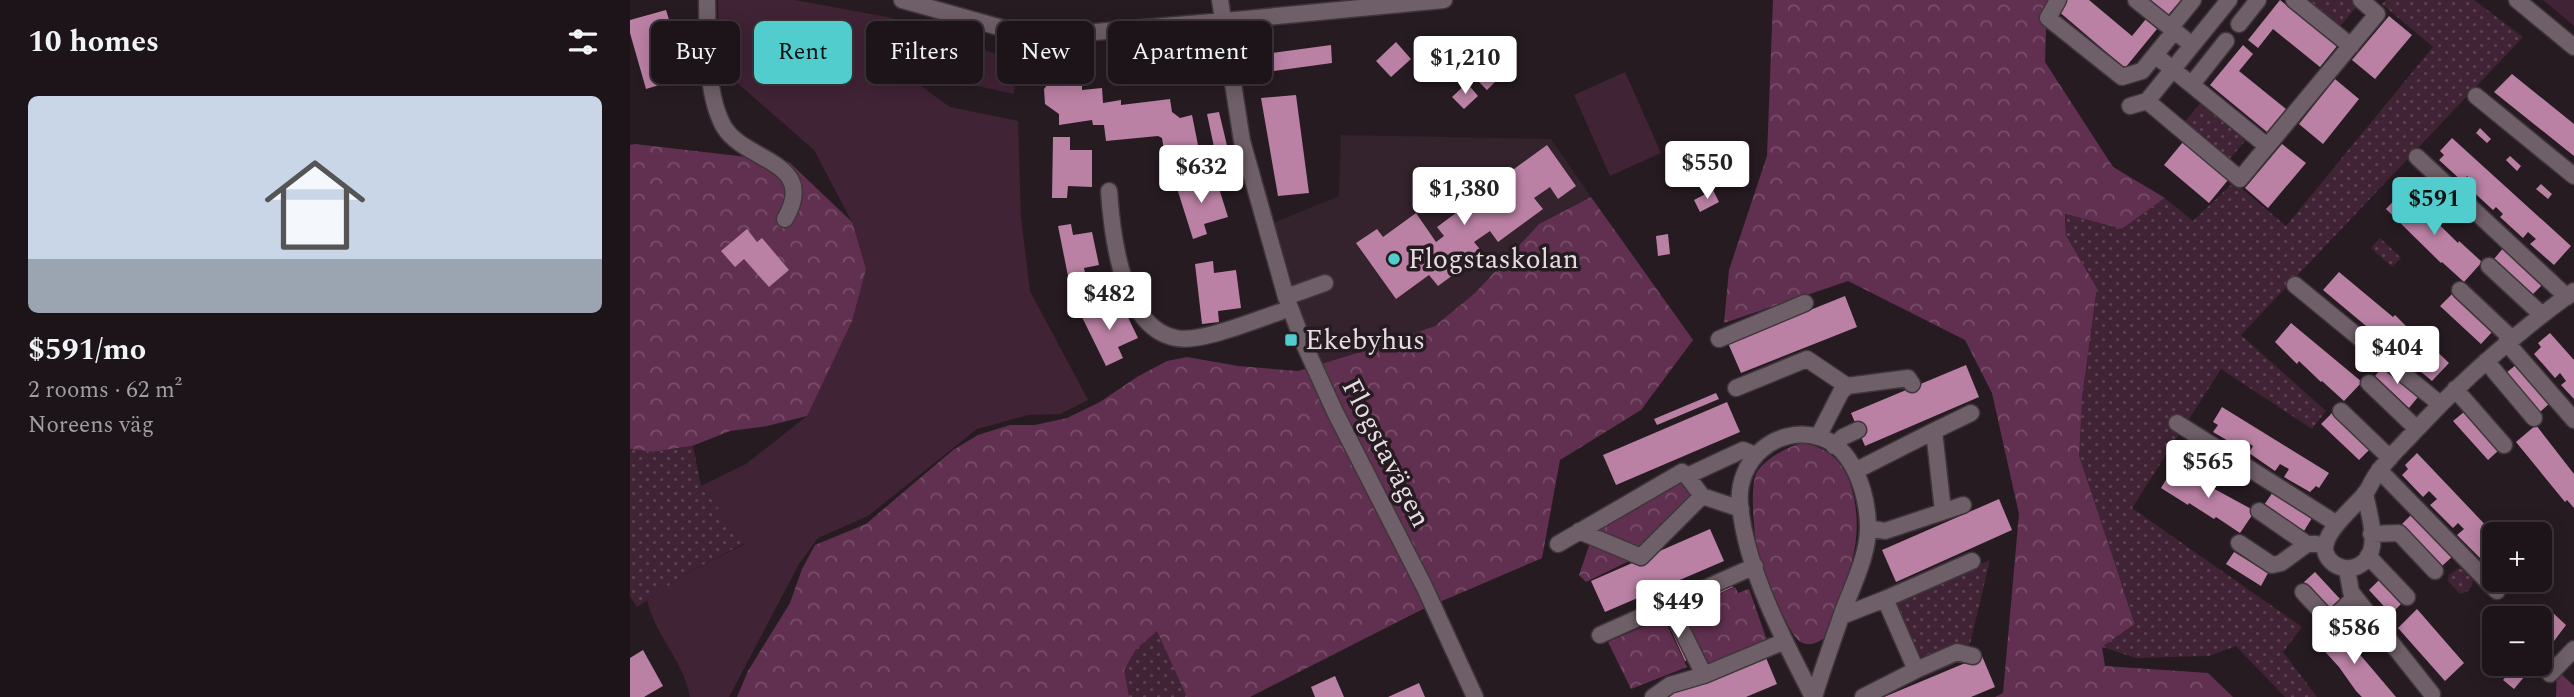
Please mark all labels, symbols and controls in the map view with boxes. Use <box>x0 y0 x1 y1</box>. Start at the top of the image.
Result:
text: 10 homes <box>28 19 159 65</box>
chip: Buy <box>651 21 740 84</box>
chip: Rent <box>754 21 852 84</box>
chip: Filters <box>866 21 983 84</box>
chip: New <box>997 21 1094 84</box>
chip: Apartment <box>1108 21 1272 84</box>
icon: filters <box>564 23 602 61</box>
pin: $1,210 <box>1408 36 1522 96</box>
text: $1,210 <box>1430 41 1500 76</box>
icon: home <box>252 142 378 268</box>
pin: $550 <box>1666 142 1748 201</box>
pin: $632 <box>1160 146 1242 205</box>
text: $550 <box>1681 146 1733 181</box>
text: $632 <box>1175 150 1227 185</box>
pin: $1,380 <box>1407 168 1521 227</box>
text: $1,380 <box>1429 172 1499 207</box>
pin: $591 <box>2393 177 2475 237</box>
text: $591 <box>2408 182 2460 217</box>
place label: Flogstaskolan <box>1408 238 1579 281</box>
marker: Flogstaskolan <box>1386 251 1402 267</box>
pin: $482 <box>1068 272 1150 332</box>
text: $482 <box>1083 277 1135 312</box>
place label: Ekebyhus <box>1305 319 1425 362</box>
pin: $404 <box>2356 326 2438 386</box>
text: $591/mo <box>28 327 146 373</box>
text: $404 <box>2371 331 2423 366</box>
marker: Ekebyhus <box>1283 332 1299 348</box>
street label: Flogstavägen <box>1330 371 1442 535</box>
text: 2 rooms · 62 m² <box>28 373 182 408</box>
text: Noreens väg <box>28 408 154 443</box>
pin: $565 <box>2167 440 2249 500</box>
text: $565 <box>2182 445 2234 480</box>
map controls <box>2482 522 2552 676</box>
button: + <box>2482 522 2552 592</box>
pin: $449 <box>1637 580 1719 640</box>
text: $449 <box>1652 585 1704 620</box>
pin: $586 <box>2313 606 2395 666</box>
button: − <box>2482 606 2552 676</box>
text: $586 <box>2328 611 2380 646</box>

